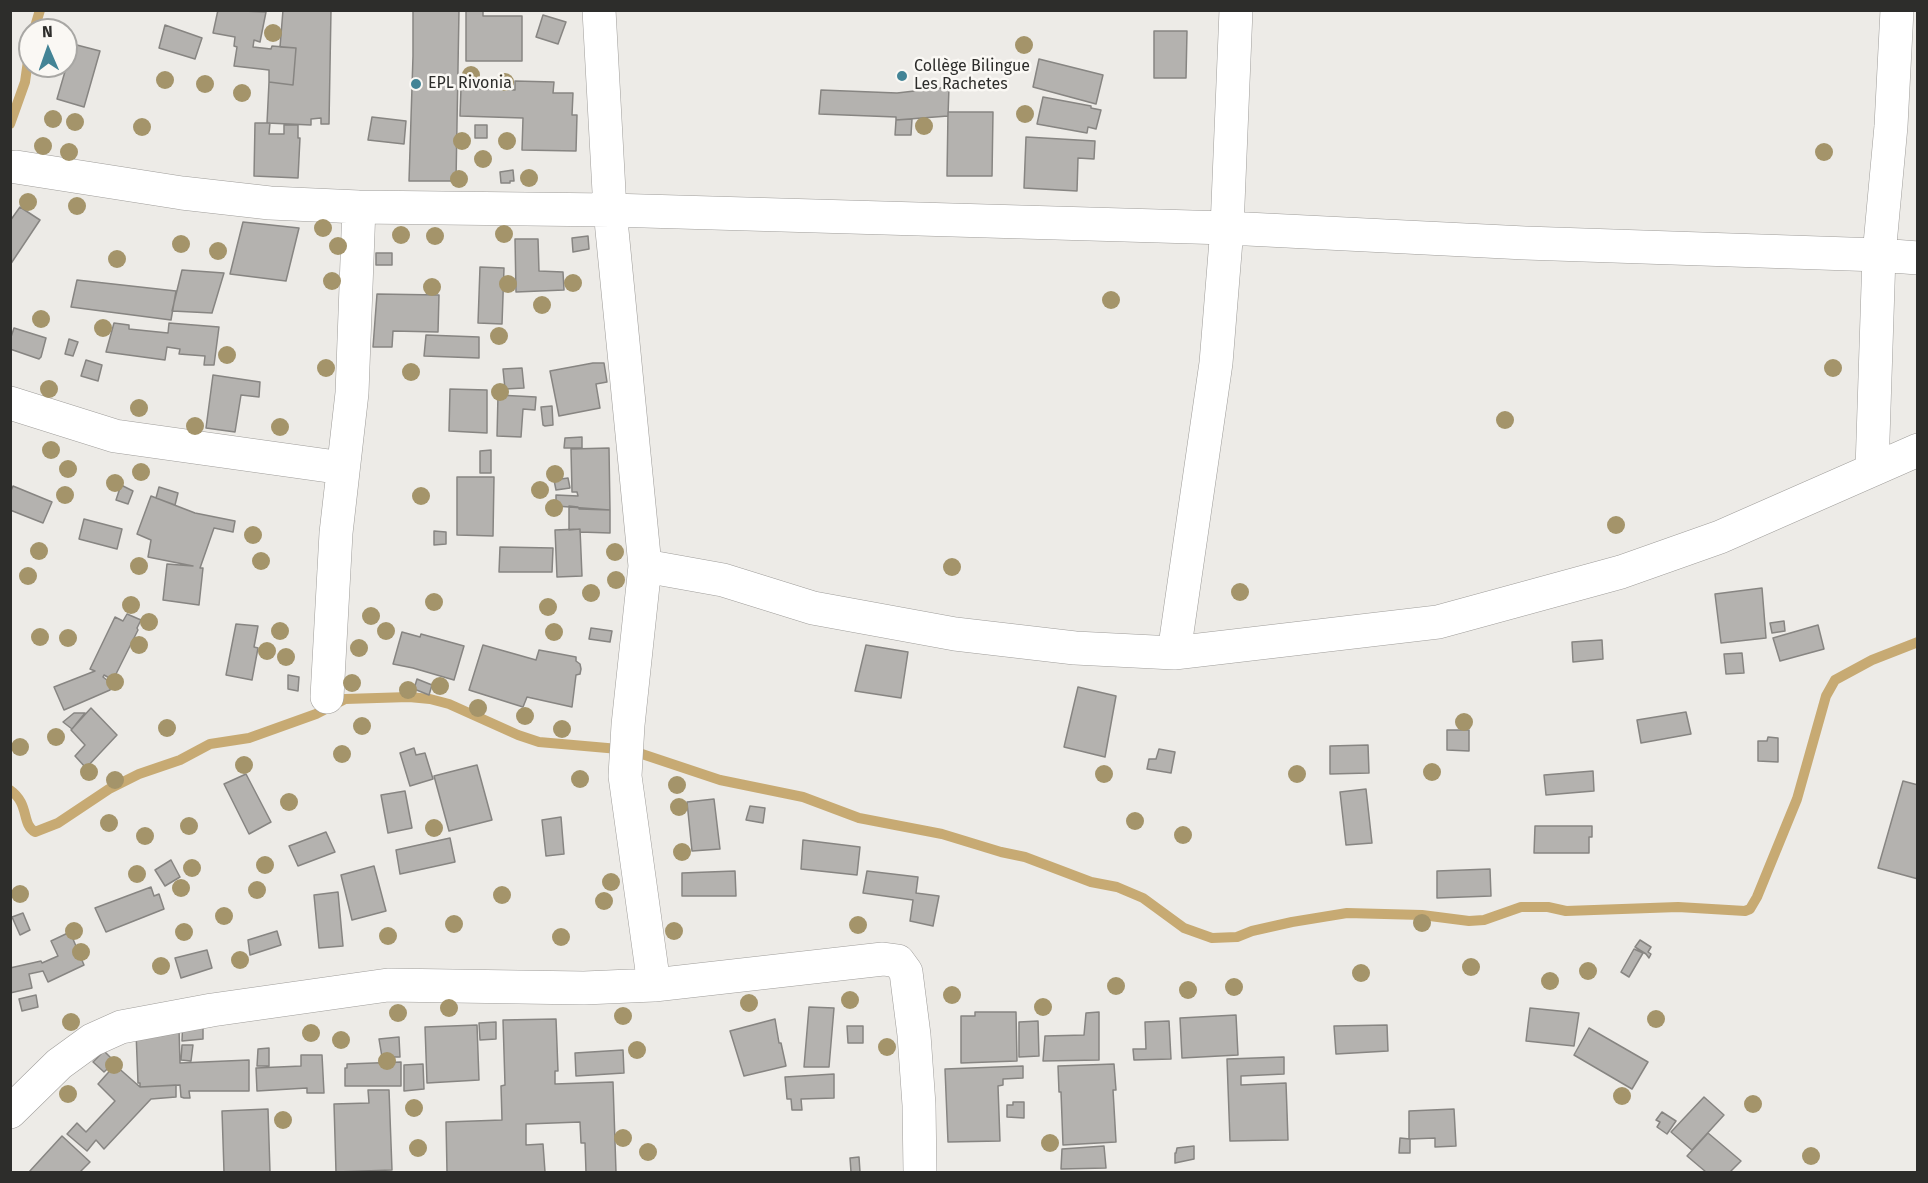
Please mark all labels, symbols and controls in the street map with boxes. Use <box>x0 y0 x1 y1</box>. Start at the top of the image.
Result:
north arrow <box>18 18 78 78</box>
text: N <box>42 22 53 41</box>
place label: Collège Bilingue Les Rachetes <box>914 57 1030 95</box>
marker: Collège Bilingue Les Rachetes <box>895 69 909 83</box>
place label: EPL Rivonia <box>428 74 512 94</box>
marker: EPL Rivonia <box>409 77 423 91</box>

